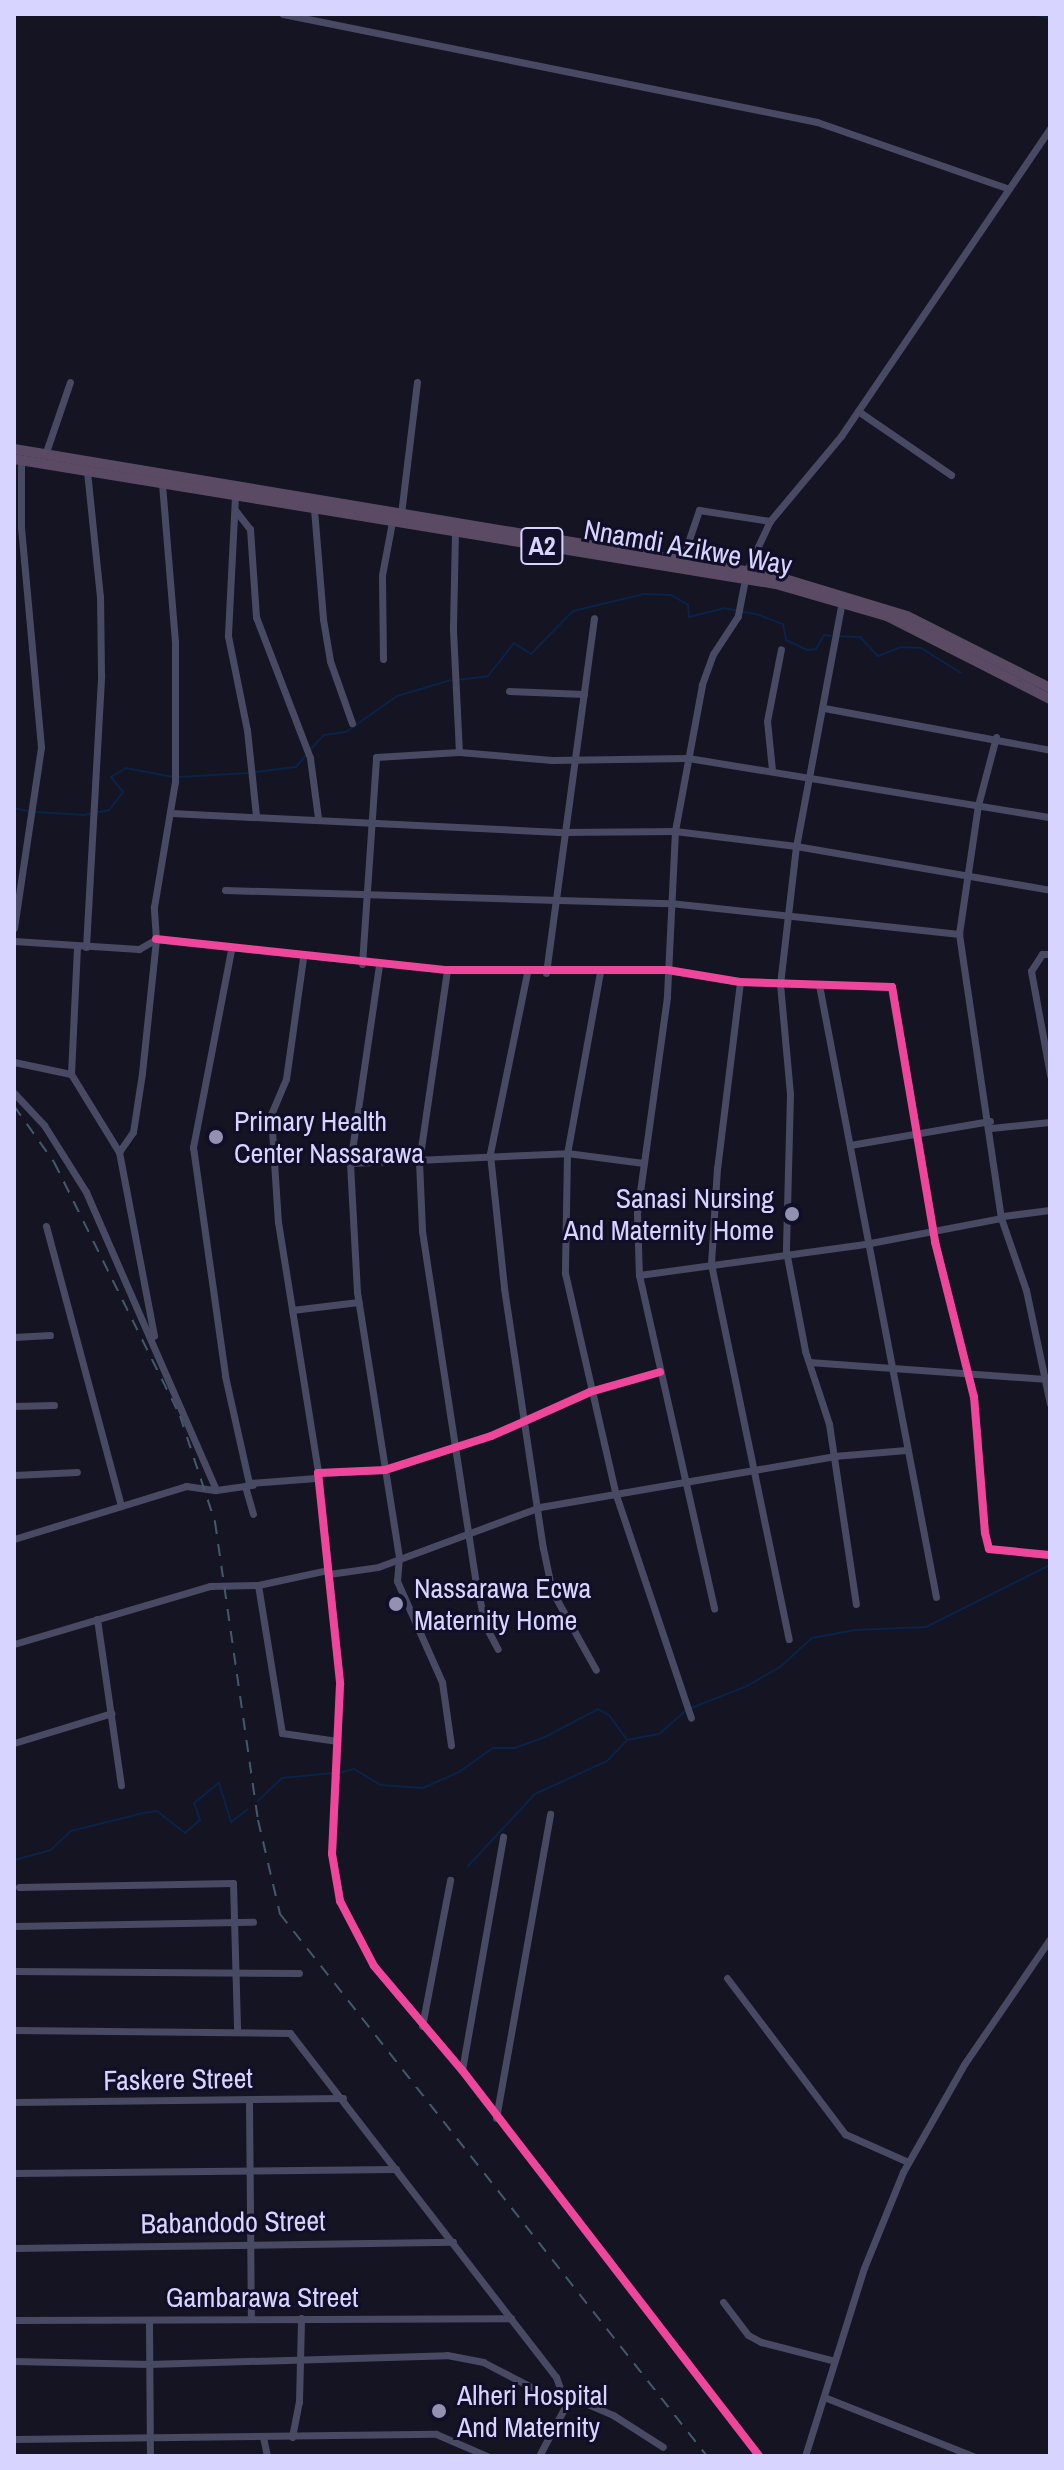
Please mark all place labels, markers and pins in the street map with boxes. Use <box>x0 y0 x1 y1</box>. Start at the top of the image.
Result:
place label: Primary Health Center Nassarawa <box>234 1104 424 1170</box>
marker: Primary Health Center Nassarawa <box>205 1126 227 1148</box>
place label: Sanasi Nursing And Maternity Home <box>563 1181 774 1247</box>
marker: Sanasi Nursing And Maternity Home <box>781 1203 803 1225</box>
place label: Nassarawa Ecwa Maternity Home <box>414 1571 591 1637</box>
marker: Nassarawa Ecwa Maternity Home <box>385 1593 407 1615</box>
place label: Alheri Hospital And Maternity <box>457 2378 608 2444</box>
marker: Alheri Hospital And Maternity <box>428 2400 450 2422</box>

